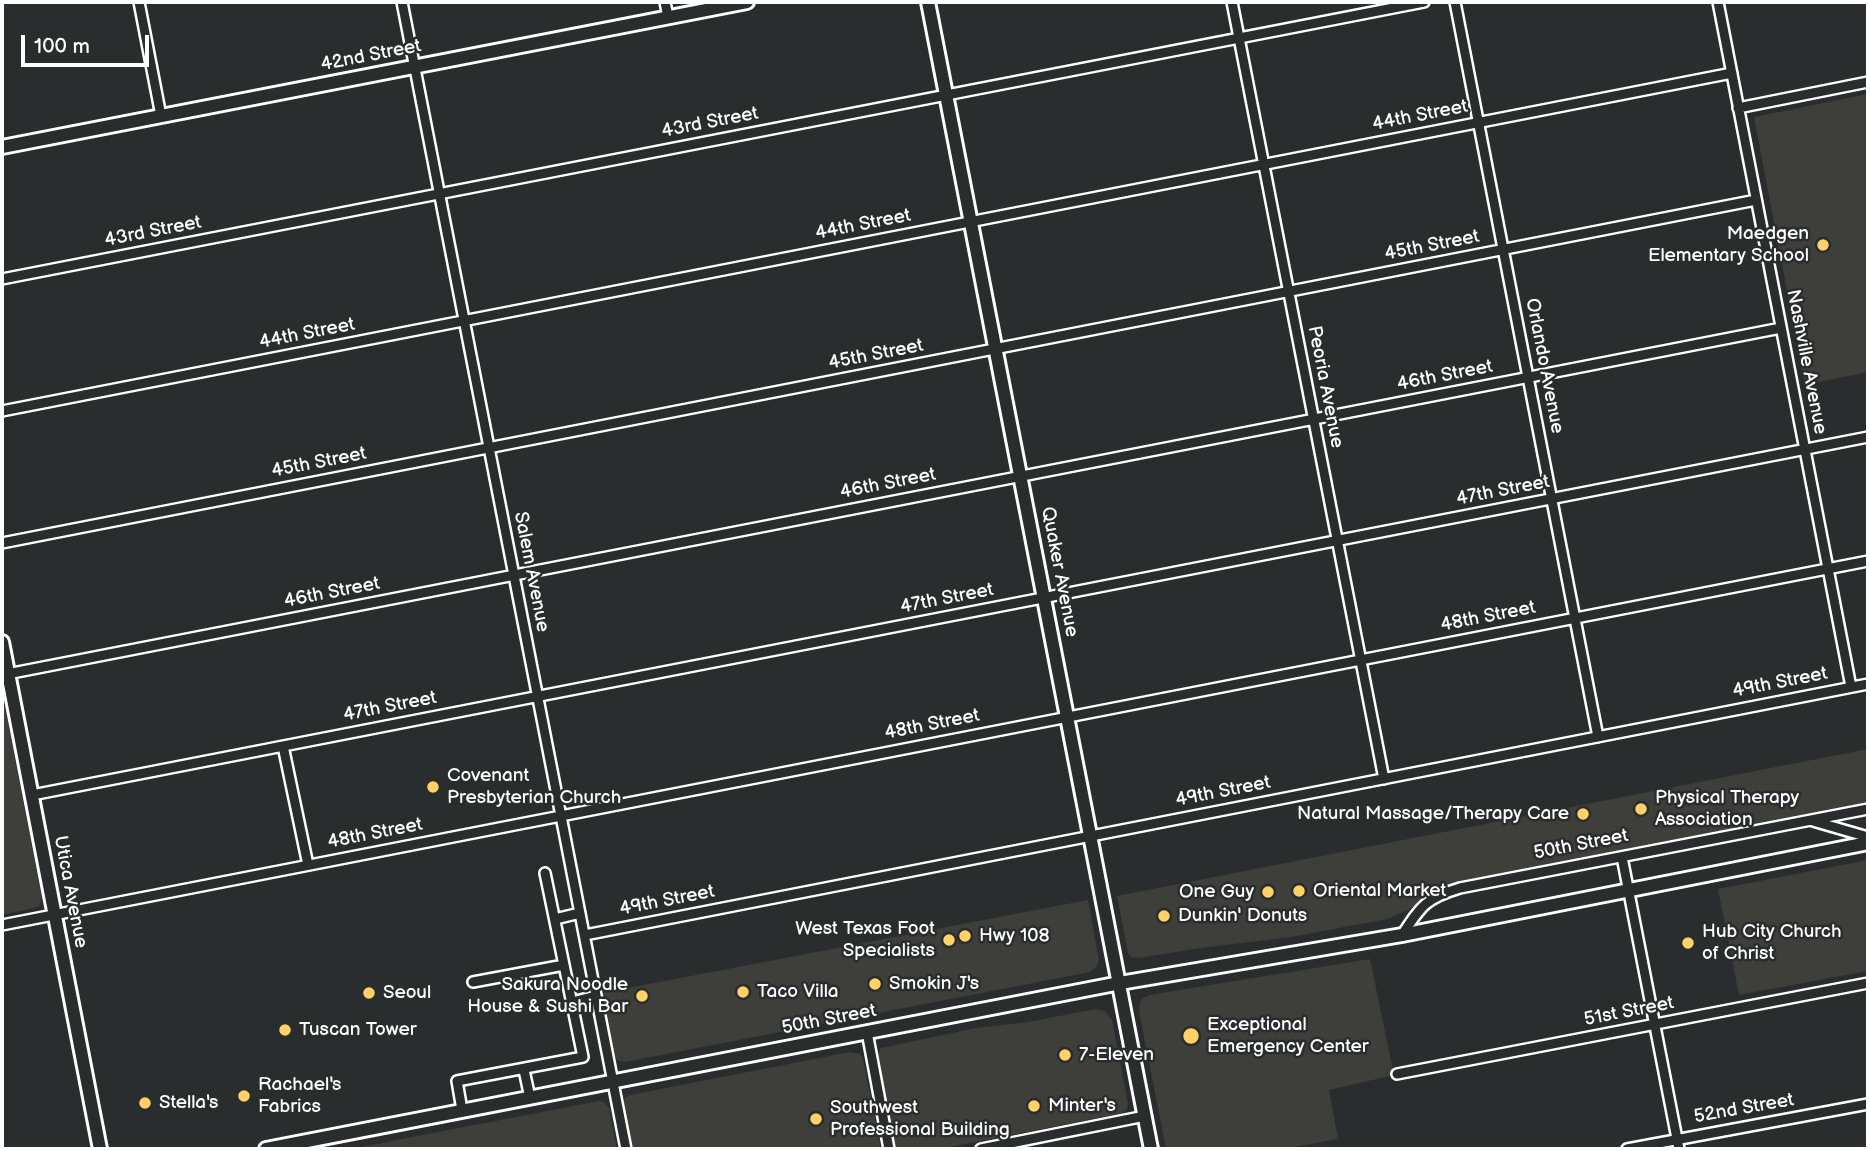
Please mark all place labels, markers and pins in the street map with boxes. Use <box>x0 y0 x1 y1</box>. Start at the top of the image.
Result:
place label: Maedgen Elementary School <box>1648 223 1809 267</box>
marker: Maedgen Elementary School <box>1815 237 1831 253</box>
place label: Covenant Presbyterian Church <box>447 765 621 809</box>
marker: Covenant Presbyterian Church <box>425 779 441 795</box>
place label: Physical Therapy Association <box>1655 787 1799 831</box>
marker: Physical Therapy Association <box>1633 801 1649 817</box>
place label: Natural Massage/Therapy Care <box>1297 803 1569 825</box>
marker: Natural Massage/Therapy Care <box>1575 806 1591 822</box>
place label: Oriental Market <box>1313 880 1446 902</box>
place label: One Guy <box>1179 881 1254 903</box>
marker: Oriental Market <box>1291 883 1307 899</box>
marker: One Guy <box>1260 884 1276 900</box>
place label: Dunkin' Donuts <box>1178 905 1307 927</box>
marker: Dunkin' Donuts <box>1156 908 1172 924</box>
place label: West Texas Foot Specialists <box>795 918 935 962</box>
place label: Hub City Church of Christ <box>1702 921 1841 965</box>
place label: Hwy 108 <box>979 925 1050 947</box>
marker: Hwy 108 <box>957 928 973 944</box>
marker: West Texas Foot Specialists <box>941 932 957 948</box>
marker: Hub City Church of Christ <box>1680 935 1696 951</box>
place label: Smokin J's <box>889 973 979 995</box>
place label: Sakura Noodle House & Sushi Bar <box>467 974 628 1018</box>
marker: Smokin J's <box>867 976 883 992</box>
place label: Taco Villa <box>757 981 838 1003</box>
place label: Seoul <box>383 982 431 1004</box>
marker: Taco Villa <box>735 984 751 1000</box>
marker: Seoul <box>361 985 377 1001</box>
marker: Sakura Noodle House & Sushi Bar <box>634 988 650 1004</box>
place label: Exceptional Emergency Center <box>1207 1014 1369 1058</box>
place label: Tuscan Tower <box>299 1019 417 1041</box>
marker: Tuscan Tower <box>277 1022 293 1038</box>
marker: Exceptional Emergency Center <box>1181 1026 1201 1046</box>
place label: 7-Eleven <box>1079 1044 1154 1066</box>
marker: 7-Eleven <box>1057 1047 1073 1063</box>
place label: Rachael's Fabrics <box>258 1074 342 1118</box>
marker: Rachael's Fabrics <box>236 1088 252 1104</box>
place label: Stella's <box>159 1092 219 1114</box>
marker: Stella's <box>137 1095 153 1111</box>
place label: Minter's <box>1048 1095 1116 1117</box>
place label: Southwest Professional Building <box>830 1097 1010 1141</box>
marker: Minter's <box>1026 1098 1042 1114</box>
marker: Southwest Professional Building <box>808 1111 824 1127</box>

